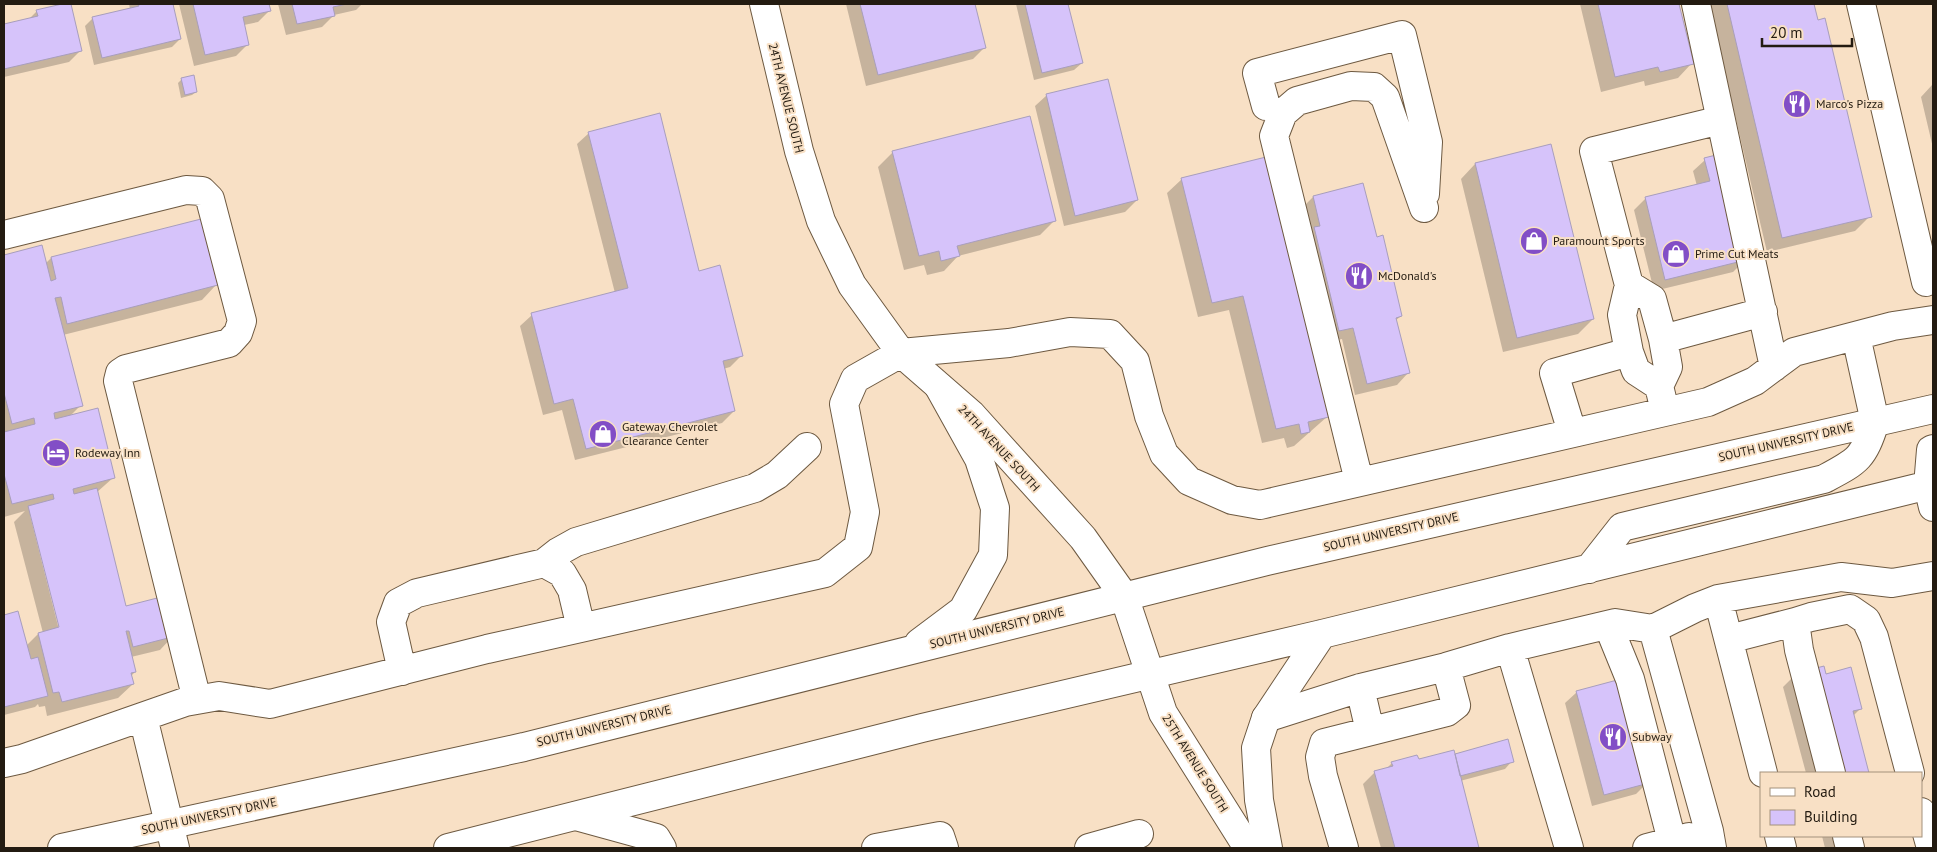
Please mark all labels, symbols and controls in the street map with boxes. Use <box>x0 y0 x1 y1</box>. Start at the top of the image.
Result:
scale bar <box>1762 15 1852 47</box>
text: 20 m <box>1770 23 1803 42</box>
street label: 24TH AVENUE SOUTH <box>766 41 807 155</box>
restaurant icon: Marco's Pizza <box>1782 89 1812 119</box>
place label: Marco's Pizza <box>1816 96 1883 111</box>
shop icon: Paramount Sports <box>1519 226 1549 256</box>
place label: Paramount Sports <box>1553 233 1645 248</box>
shop icon: Prime Cut Meats <box>1661 239 1691 269</box>
place label: Prime Cut Meats <box>1695 246 1779 261</box>
restaurant icon: McDonald's <box>1344 261 1374 291</box>
place label: McDonald's <box>1378 268 1437 283</box>
street label: 24TH AVENUE SOUTH <box>955 401 1043 494</box>
shop icon: Gateway Chevrolet Clearance Center <box>588 419 618 449</box>
place label: Gateway Chevrolet Clearance Center <box>622 419 718 448</box>
street label: SOUTH UNIVERSITY DRIVE <box>1717 419 1855 464</box>
hotel icon: Rodeway Inn <box>41 438 71 468</box>
place label: Rodeway Inn <box>75 445 140 460</box>
street label: SOUTH UNIVERSITY DRIVE <box>1322 509 1460 554</box>
street label: SOUTH UNIVERSITY DRIVE <box>928 604 1066 651</box>
street label: SOUTH UNIVERSITY DRIVE <box>535 702 673 749</box>
street label: 25TH AVENUE SOUTH <box>1159 711 1232 815</box>
restaurant icon: Subway <box>1598 722 1628 752</box>
place label: Subway <box>1632 729 1672 744</box>
legend <box>1760 772 1922 837</box>
text: Road <box>1804 782 1836 801</box>
street label: SOUTH UNIVERSITY DRIVE <box>140 794 278 837</box>
text: Building <box>1804 807 1858 826</box>

